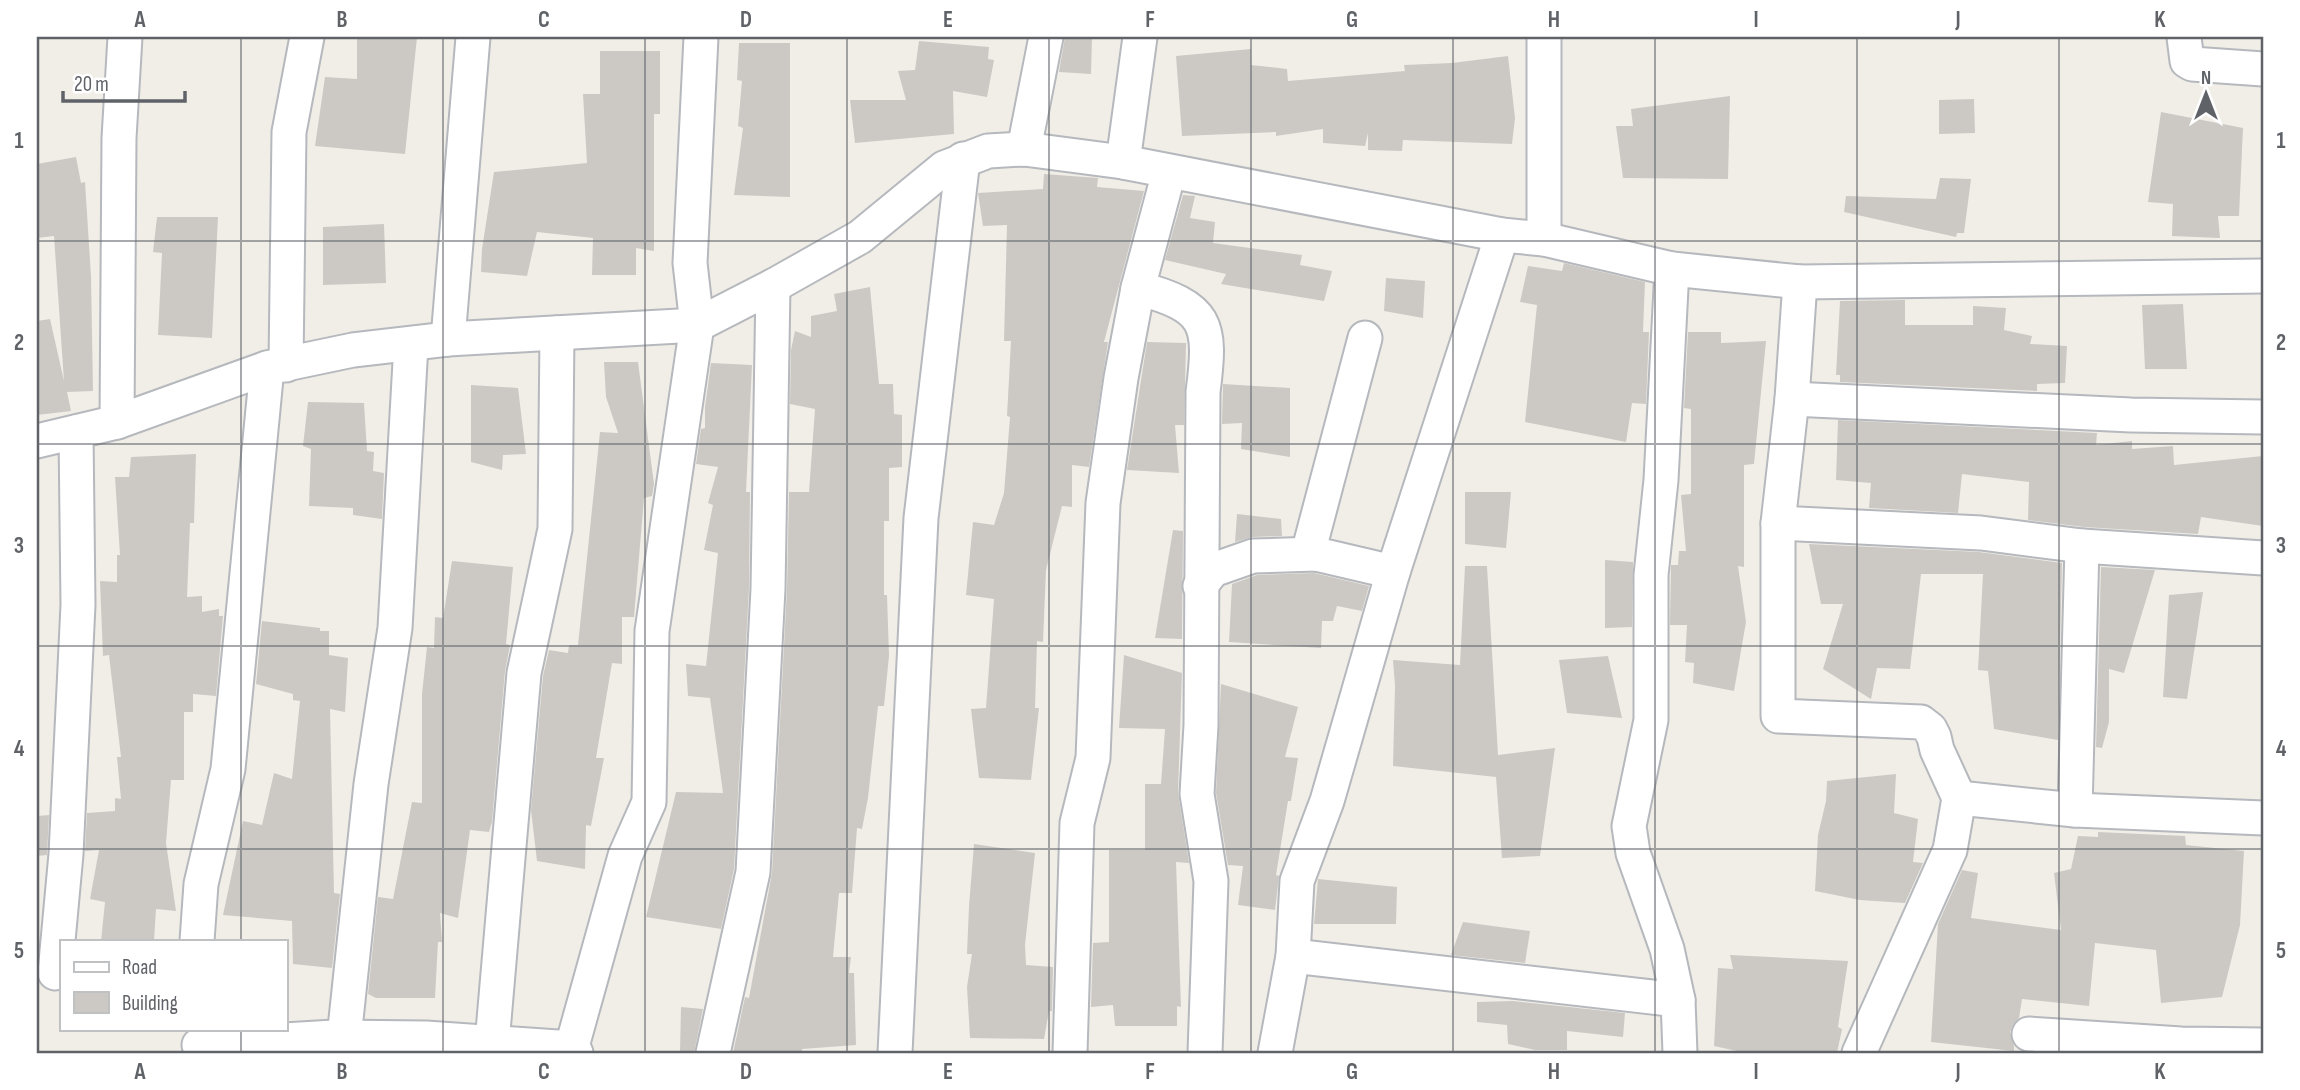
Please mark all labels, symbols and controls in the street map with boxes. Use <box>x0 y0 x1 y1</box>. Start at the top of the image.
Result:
text: A <box>134 6 147 34</box>
text: B <box>337 6 348 34</box>
text: C <box>538 6 550 34</box>
text: D <box>740 6 752 34</box>
text: E <box>943 6 953 34</box>
text: F <box>1145 6 1155 34</box>
text: G <box>1346 6 1358 34</box>
text: H <box>1548 6 1560 34</box>
text: I <box>1753 6 1759 34</box>
text: J <box>1954 6 1961 34</box>
text: K <box>2154 6 2166 34</box>
scale bar <box>63 60 186 104</box>
north arrow <box>2170 60 2240 130</box>
text: N <box>2201 67 2211 90</box>
text: 20 m <box>74 72 109 97</box>
text: 1 <box>14 127 24 155</box>
text: 1 <box>2276 127 2286 155</box>
text: 2 <box>14 329 24 357</box>
text: 2 <box>2276 329 2286 357</box>
text: 3 <box>14 532 24 560</box>
text: 3 <box>2276 532 2286 560</box>
text: 4 <box>14 735 25 763</box>
text: 4 <box>2276 735 2287 763</box>
text: 5 <box>14 937 24 965</box>
text: 5 <box>2276 937 2286 965</box>
legend <box>60 940 287 1030</box>
text: Road <box>122 955 157 980</box>
text: Building <box>122 991 178 1016</box>
text: A <box>134 1058 147 1086</box>
text: B <box>337 1058 348 1086</box>
text: C <box>538 1058 550 1086</box>
text: D <box>740 1058 752 1086</box>
text: E <box>943 1058 953 1086</box>
text: F <box>1145 1058 1155 1086</box>
text: G <box>1346 1058 1358 1086</box>
text: H <box>1548 1058 1560 1086</box>
text: I <box>1753 1058 1759 1086</box>
text: J <box>1954 1058 1961 1086</box>
text: K <box>2154 1058 2166 1086</box>

